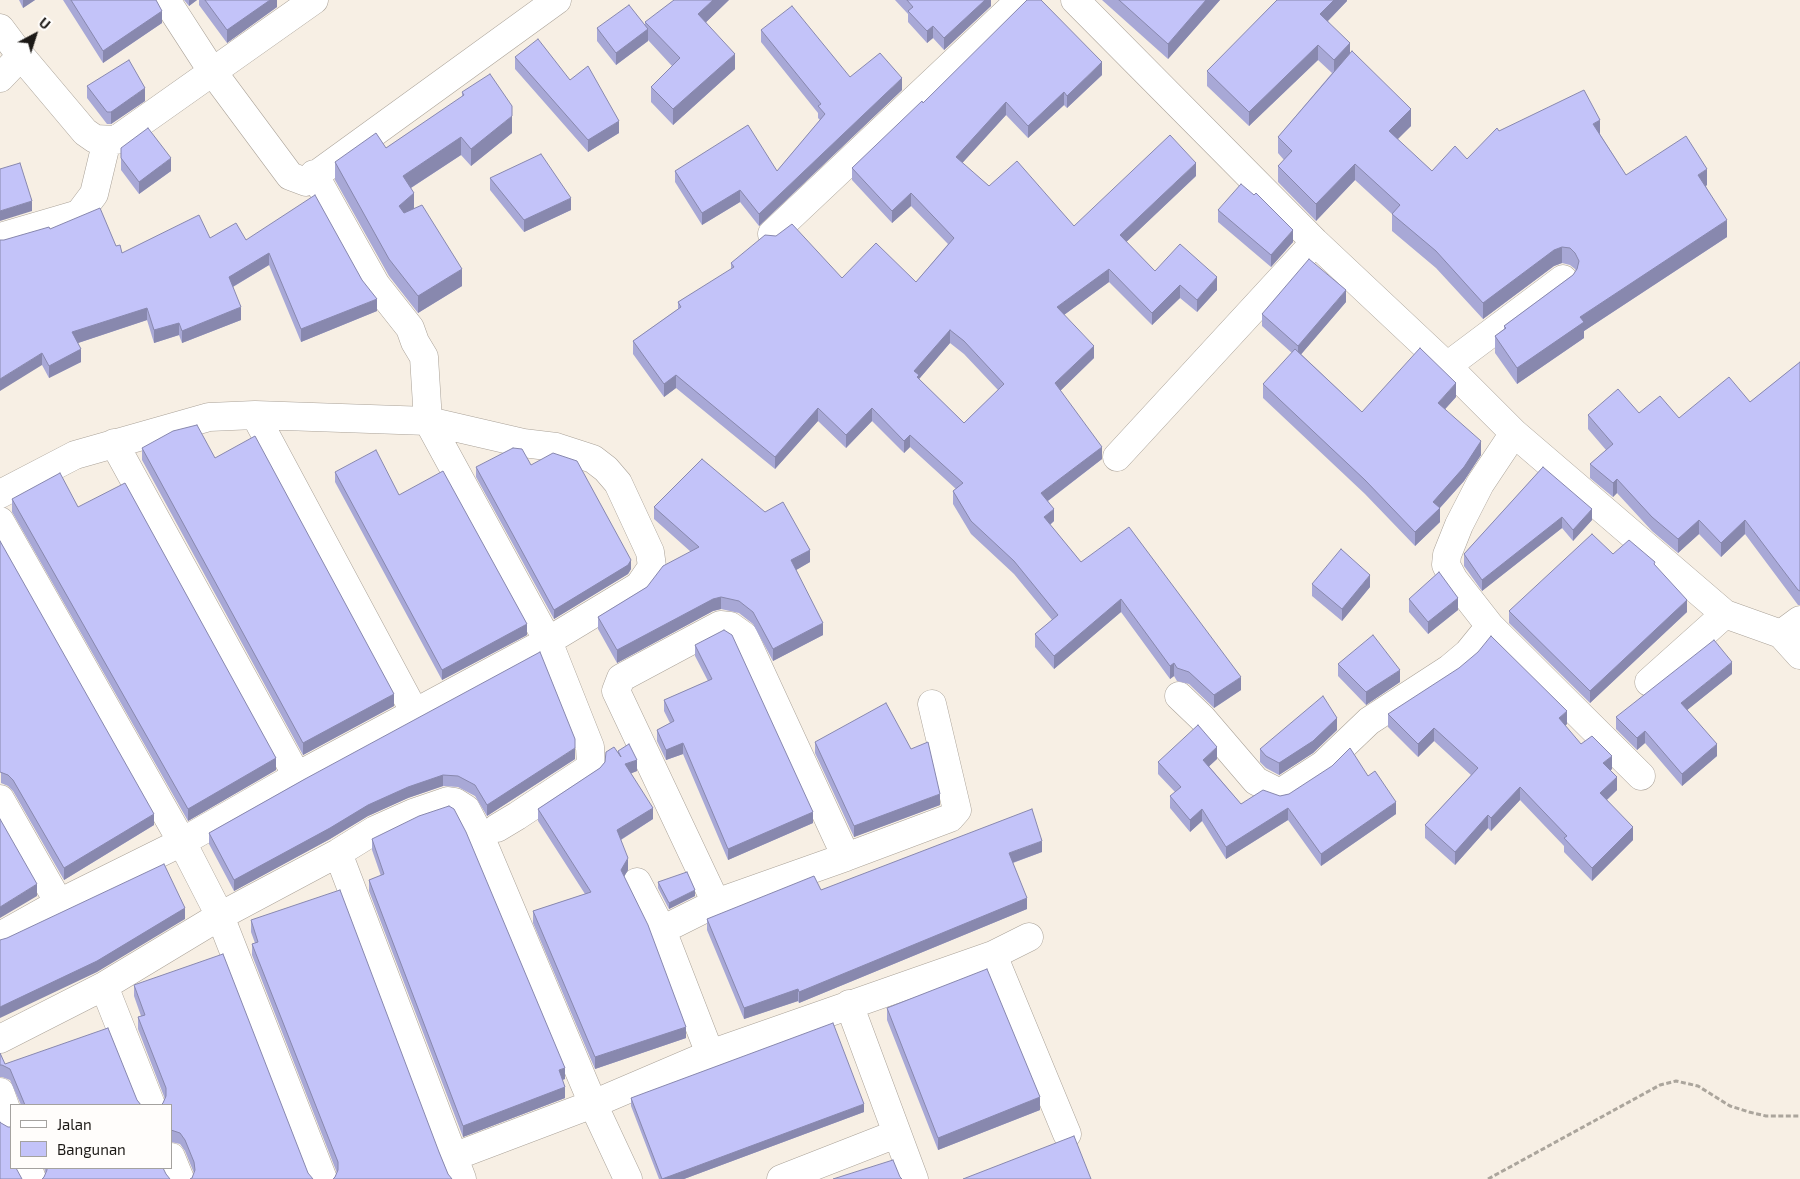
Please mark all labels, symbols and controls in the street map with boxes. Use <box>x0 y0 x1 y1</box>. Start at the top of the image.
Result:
north arrow <box>10 10 60 60</box>
text: U <box>36 14 54 33</box>
legend <box>10 1104 172 1169</box>
text: Jalan <box>57 1115 92 1133</box>
text: Bangunan <box>57 1140 126 1158</box>

